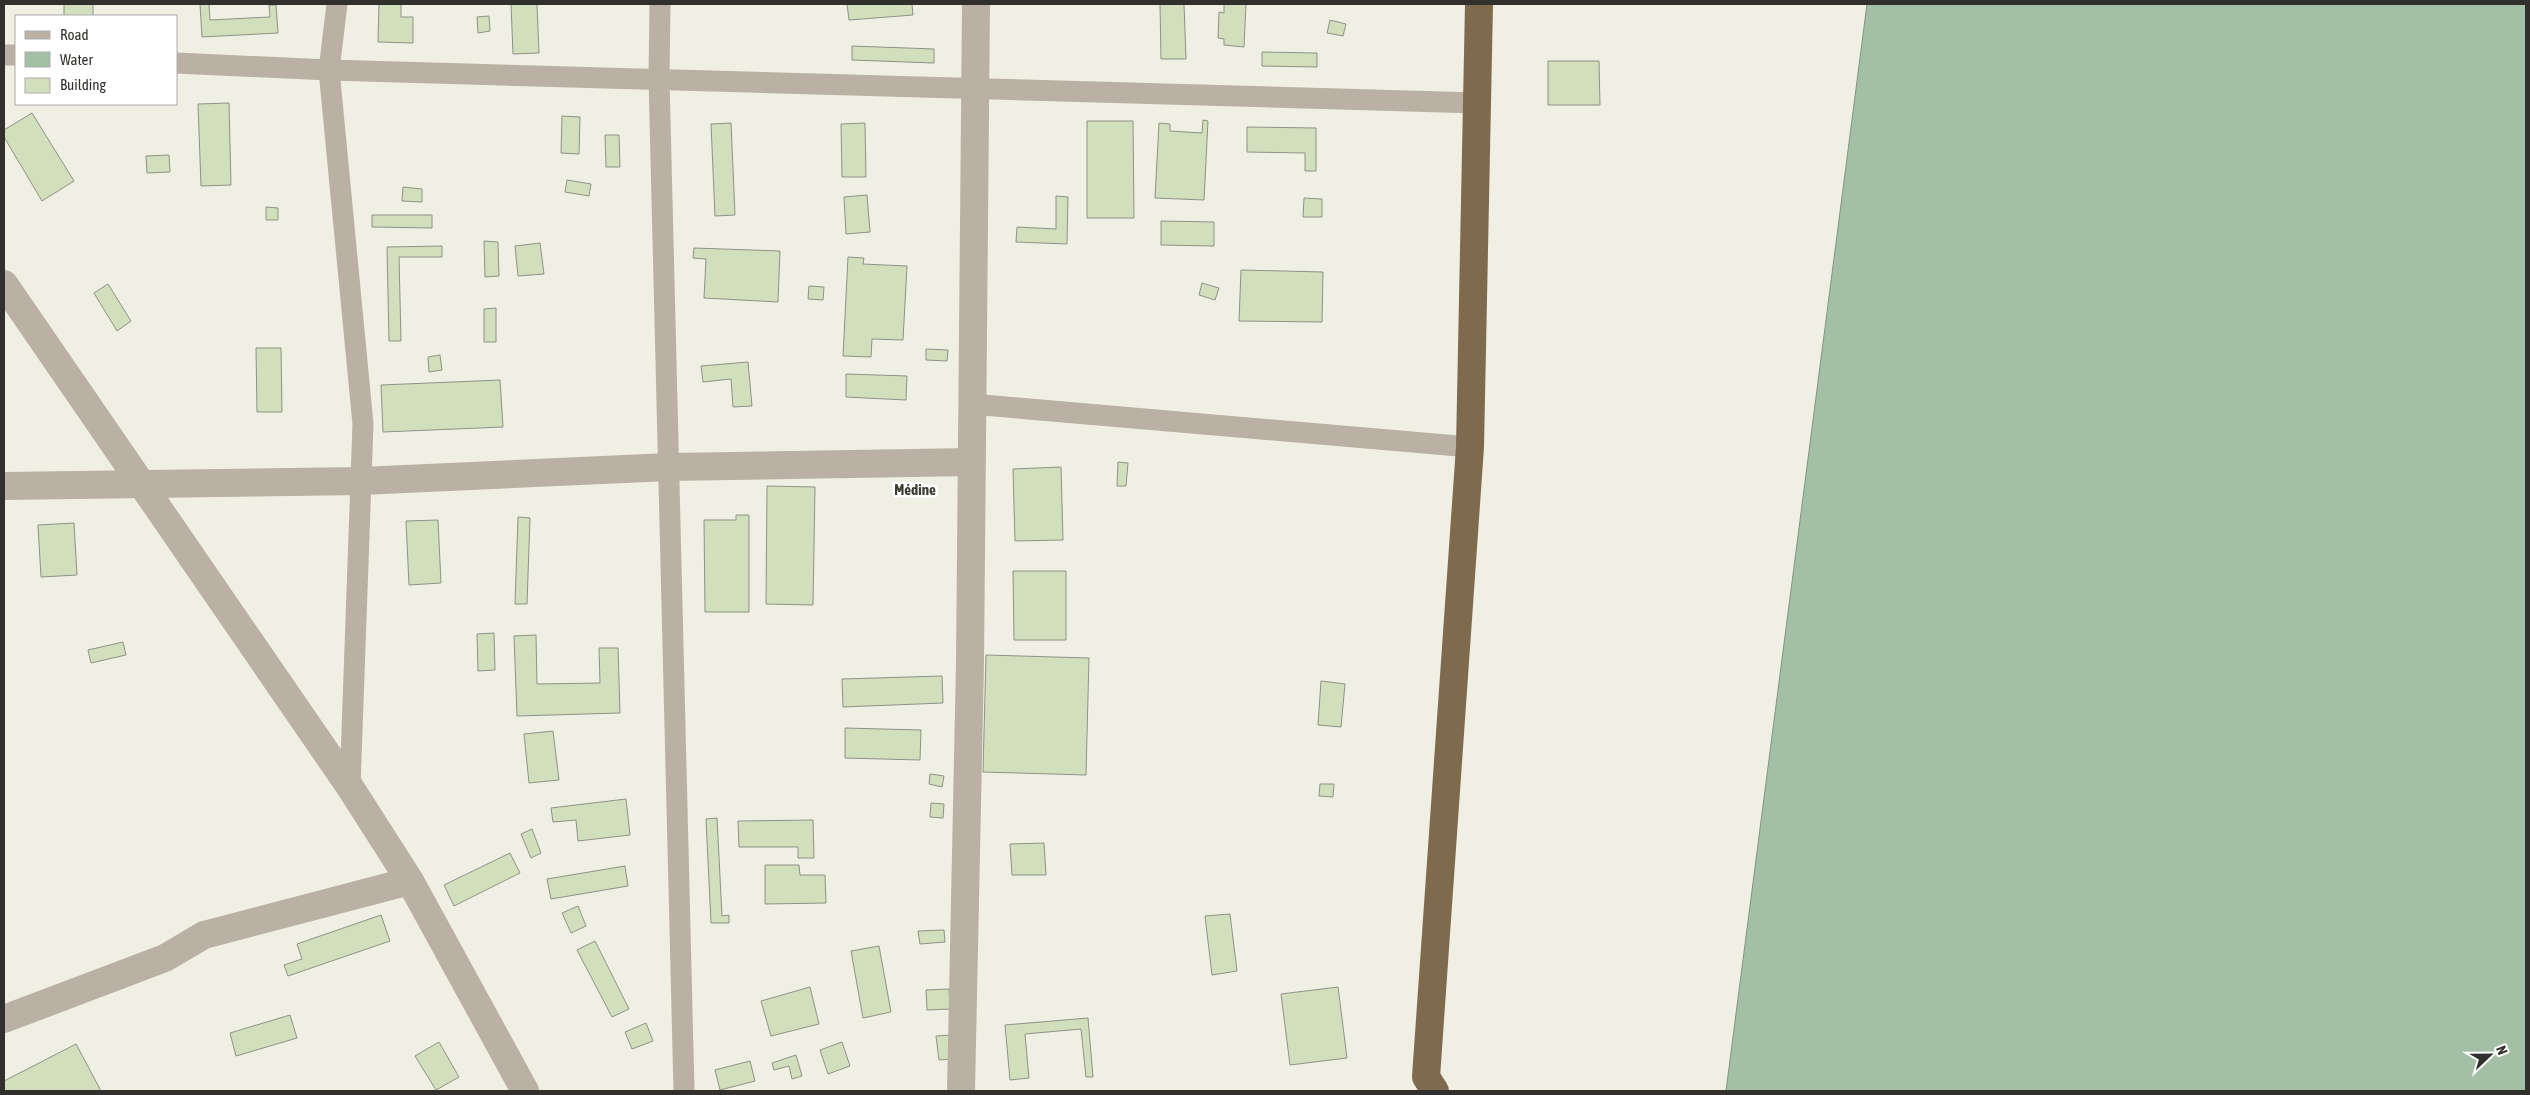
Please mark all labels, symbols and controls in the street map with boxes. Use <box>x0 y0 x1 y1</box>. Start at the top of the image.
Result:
legend <box>15 15 178 105</box>
text: Road <box>60 26 89 43</box>
text: Water <box>60 51 93 68</box>
text: Building <box>60 76 106 93</box>
district label: Médine <box>894 481 936 498</box>
north arrow <box>2465 1030 2515 1080</box>
text: N <box>2493 1043 2511 1057</box>

